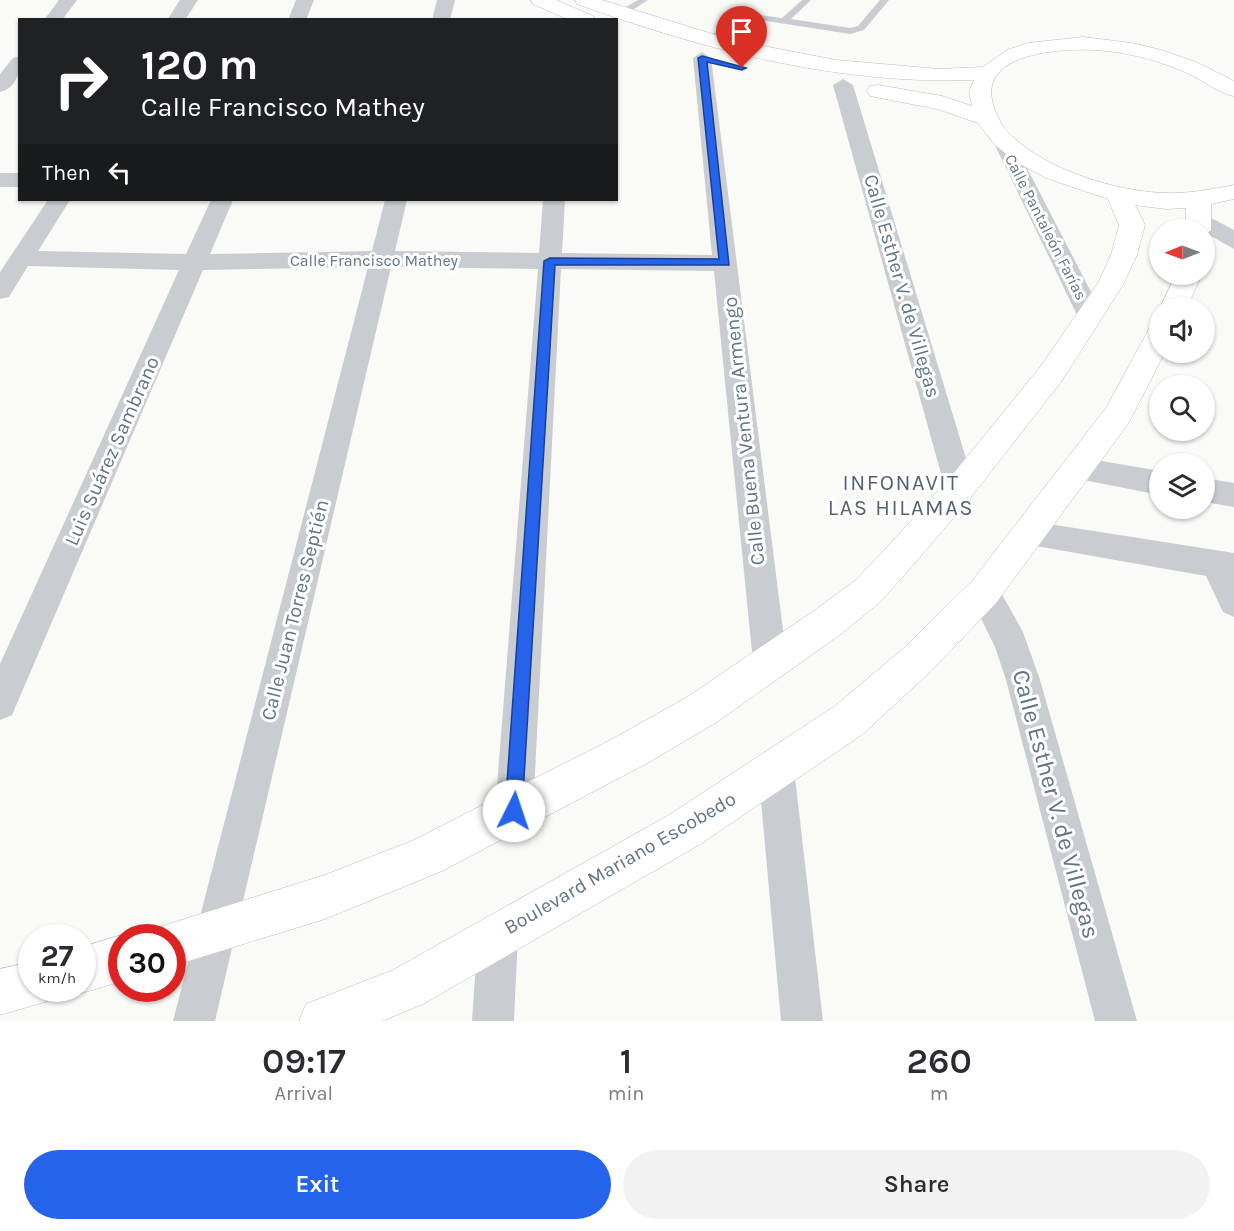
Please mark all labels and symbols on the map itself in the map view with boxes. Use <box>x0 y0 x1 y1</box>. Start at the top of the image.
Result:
pin <box>716 6 767 68</box>
street label: Calle Pantaleón Farías <box>1001 151 1091 303</box>
street label: Calle Esther V. de Villegas <box>859 172 945 400</box>
north arrow <box>1149 219 1215 285</box>
street label: Calle Francisco Mathey <box>290 251 459 270</box>
street label: Calle Buena Ventura Armengo <box>718 296 770 566</box>
street label: Luis Suárez Sambrano <box>60 353 164 549</box>
district label: INFONAVIT LAS HILAMAS <box>828 470 974 521</box>
street label: Calle Juan Torres Septién <box>256 497 334 723</box>
street label: Calle Esther V. de Villegas <box>1007 666 1105 942</box>
position arrow <box>482 779 546 843</box>
street label: Boulevard Mariano Escobedo <box>500 787 740 939</box>
speed limit sign: 30 <box>108 924 186 1002</box>

